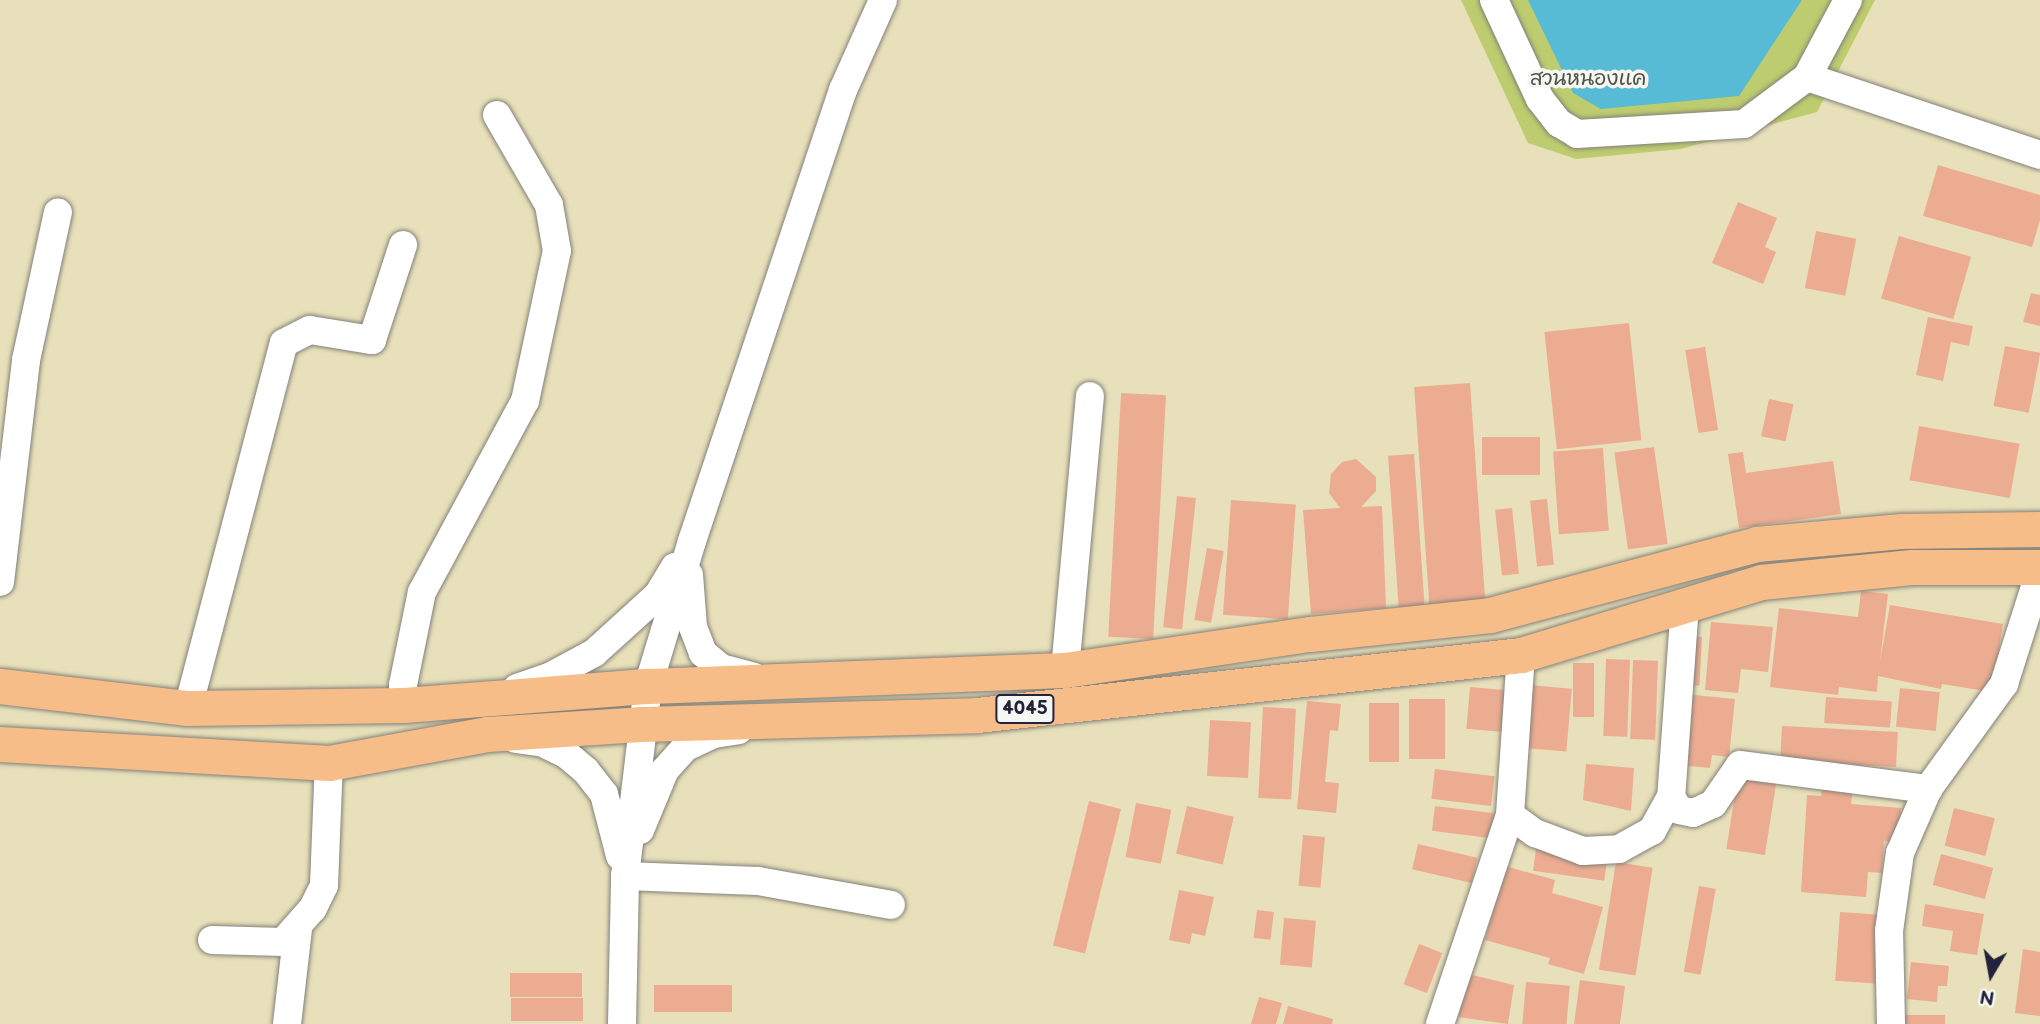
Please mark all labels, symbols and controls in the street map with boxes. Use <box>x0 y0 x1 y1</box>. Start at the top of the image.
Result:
park label: สวนหนองแค <box>1530 66 1646 92</box>
road number: 4045 <box>995 694 1055 724</box>
north arrow <box>1956 940 2026 1010</box>
text: N <box>1978 984 1996 1009</box>

